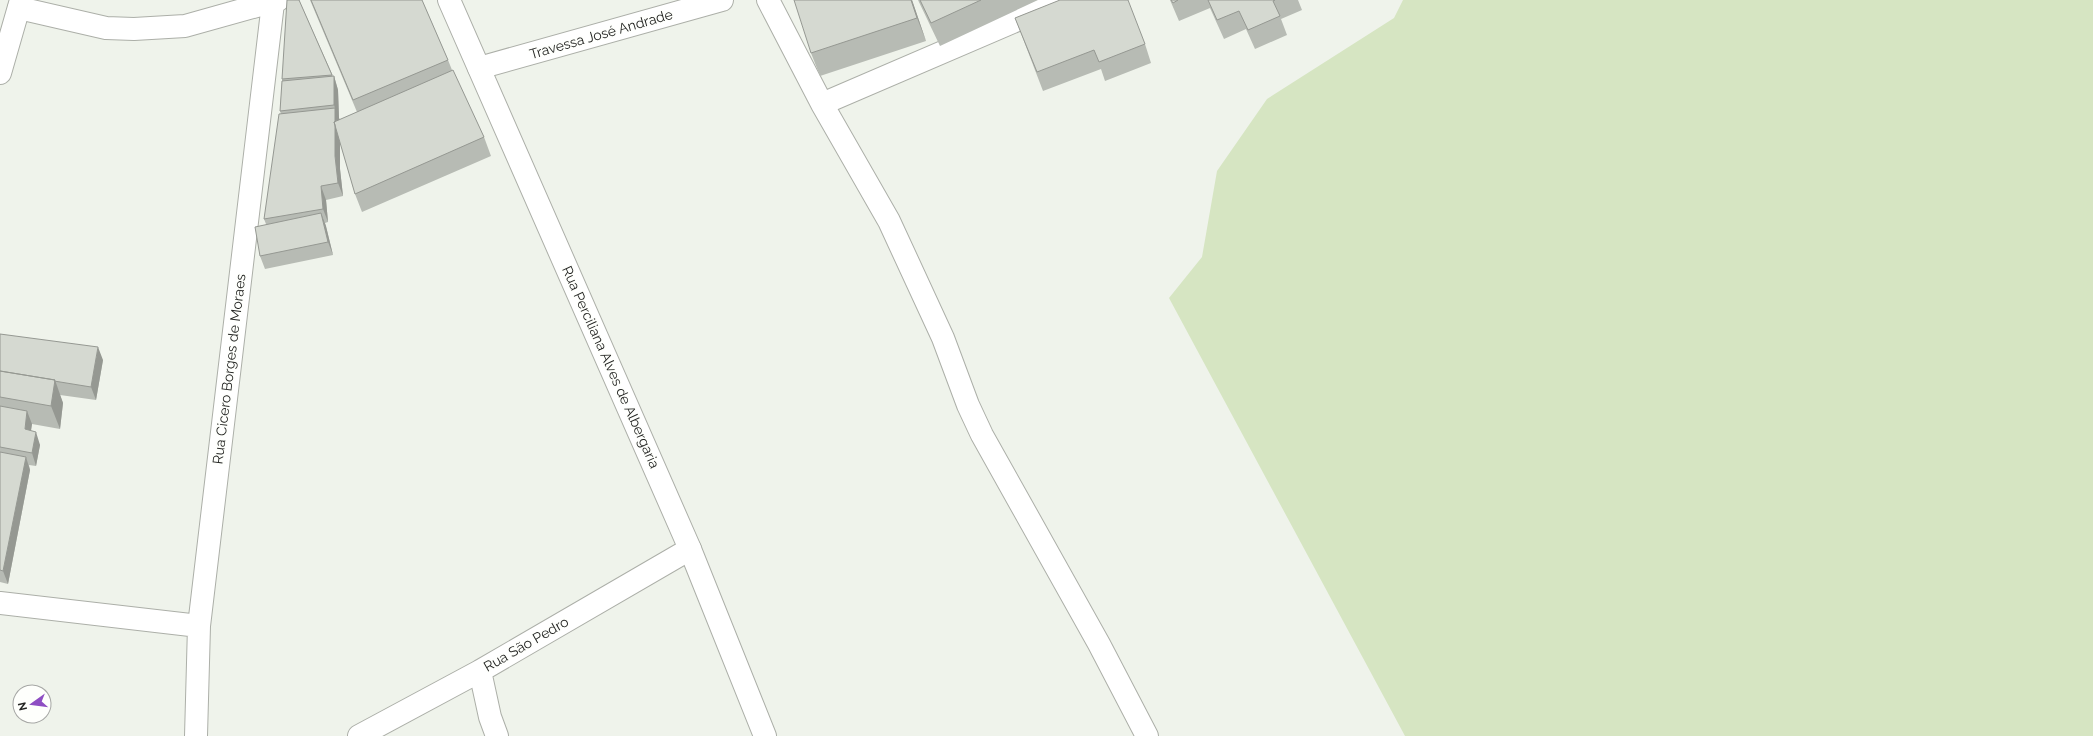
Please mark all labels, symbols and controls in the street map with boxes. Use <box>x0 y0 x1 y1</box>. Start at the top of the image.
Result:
street label: Travessa José Andrade <box>528 6 674 62</box>
street label: Rua Perciliana Alves de Albergaria <box>559 263 663 471</box>
street label: Rua Cicero Borges de Moraes <box>209 273 249 465</box>
street label: Rua São Pedro <box>481 613 571 675</box>
north arrow <box>12 684 52 724</box>
text: N <box>15 701 30 712</box>

